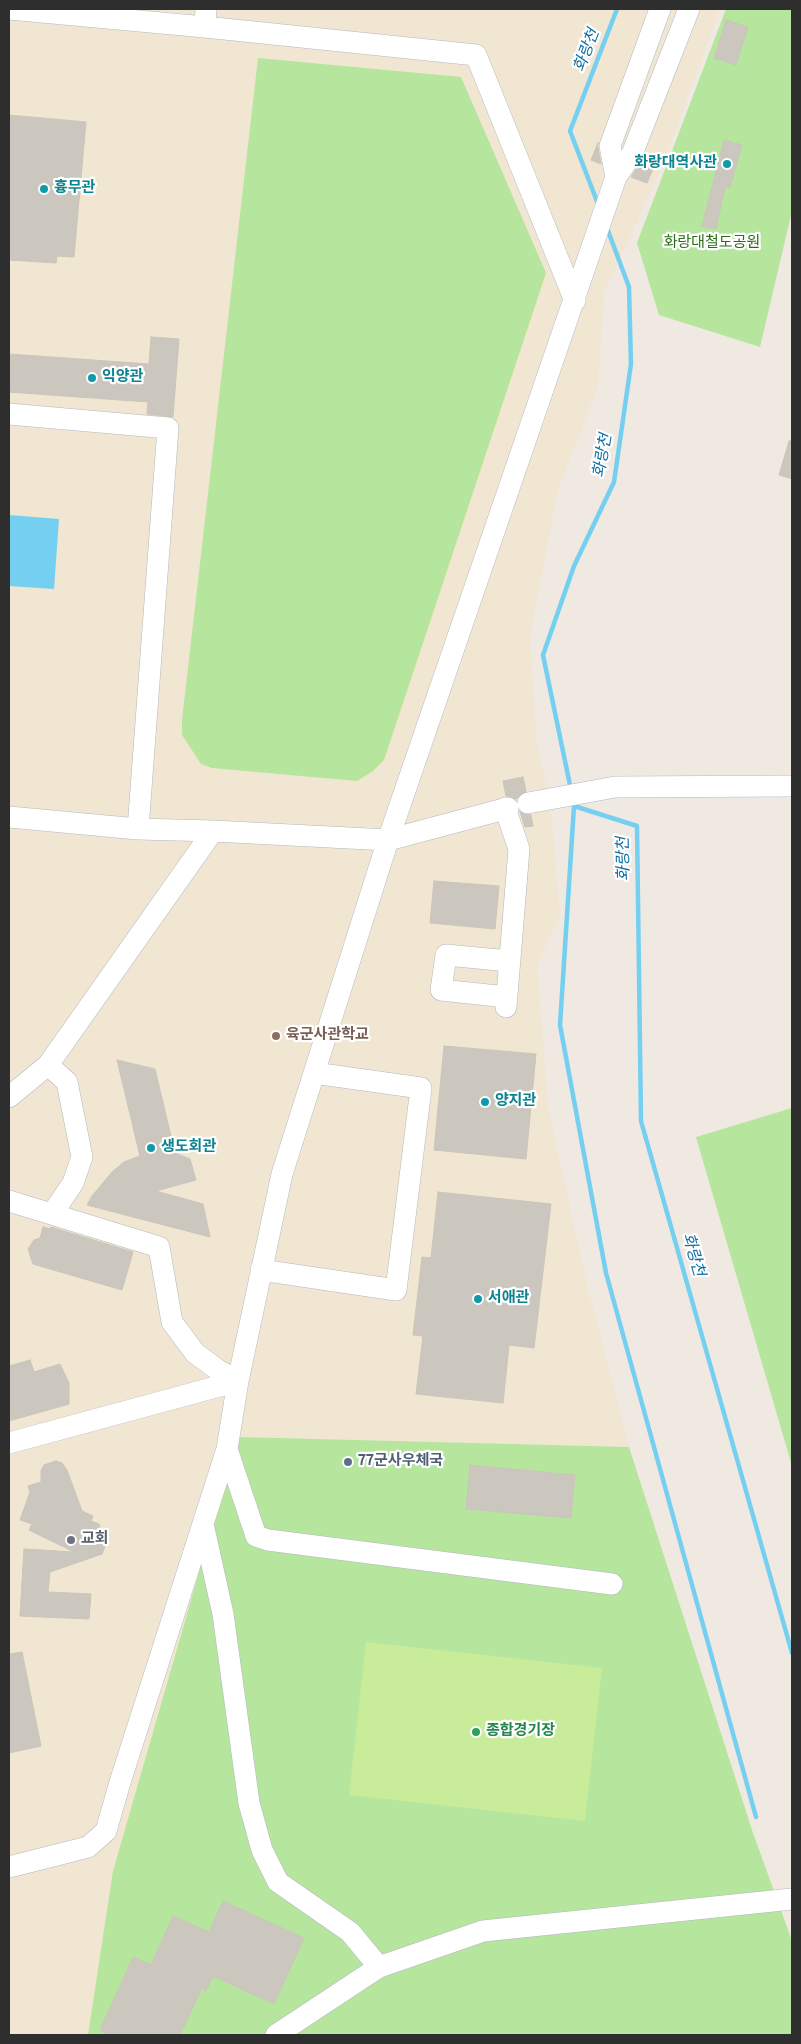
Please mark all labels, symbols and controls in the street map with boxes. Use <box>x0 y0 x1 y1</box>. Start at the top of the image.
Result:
water label: 화랑천 <box>571 27 605 75</box>
place label: 화랑대역사관 <box>634 155 717 173</box>
marker: 화랑대역사관 <box>721 158 733 170</box>
place label: 흉무관 <box>54 180 95 198</box>
marker: 흉무관 <box>38 183 50 195</box>
park label: 화랑대철도공원 <box>664 235 760 253</box>
place label: 익양관 <box>102 369 143 387</box>
marker: 익양관 <box>86 372 98 384</box>
water label: 화랑천 <box>591 433 617 479</box>
water label: 화랑천 <box>615 837 635 881</box>
place label: 육군사관학교 <box>286 1027 369 1045</box>
marker: 육군사관학교 <box>270 1030 282 1042</box>
place label: 양지관 <box>495 1093 536 1111</box>
marker: 양지관 <box>479 1096 491 1108</box>
place label: 생도회관 <box>161 1139 216 1157</box>
marker: 생도회관 <box>145 1142 157 1154</box>
water label: 화랑천 <box>677 1231 707 1279</box>
place label: 서애관 <box>488 1290 529 1308</box>
marker: 서애관 <box>472 1293 484 1305</box>
place label: 77군사우체국 <box>358 1453 443 1471</box>
marker: 77군사우체국 <box>342 1456 354 1468</box>
place label: 교회 <box>81 1531 109 1549</box>
marker: 교회 <box>65 1534 77 1546</box>
place label: 종합경기장 <box>486 1723 555 1741</box>
marker: 종합경기장 <box>470 1726 482 1738</box>

